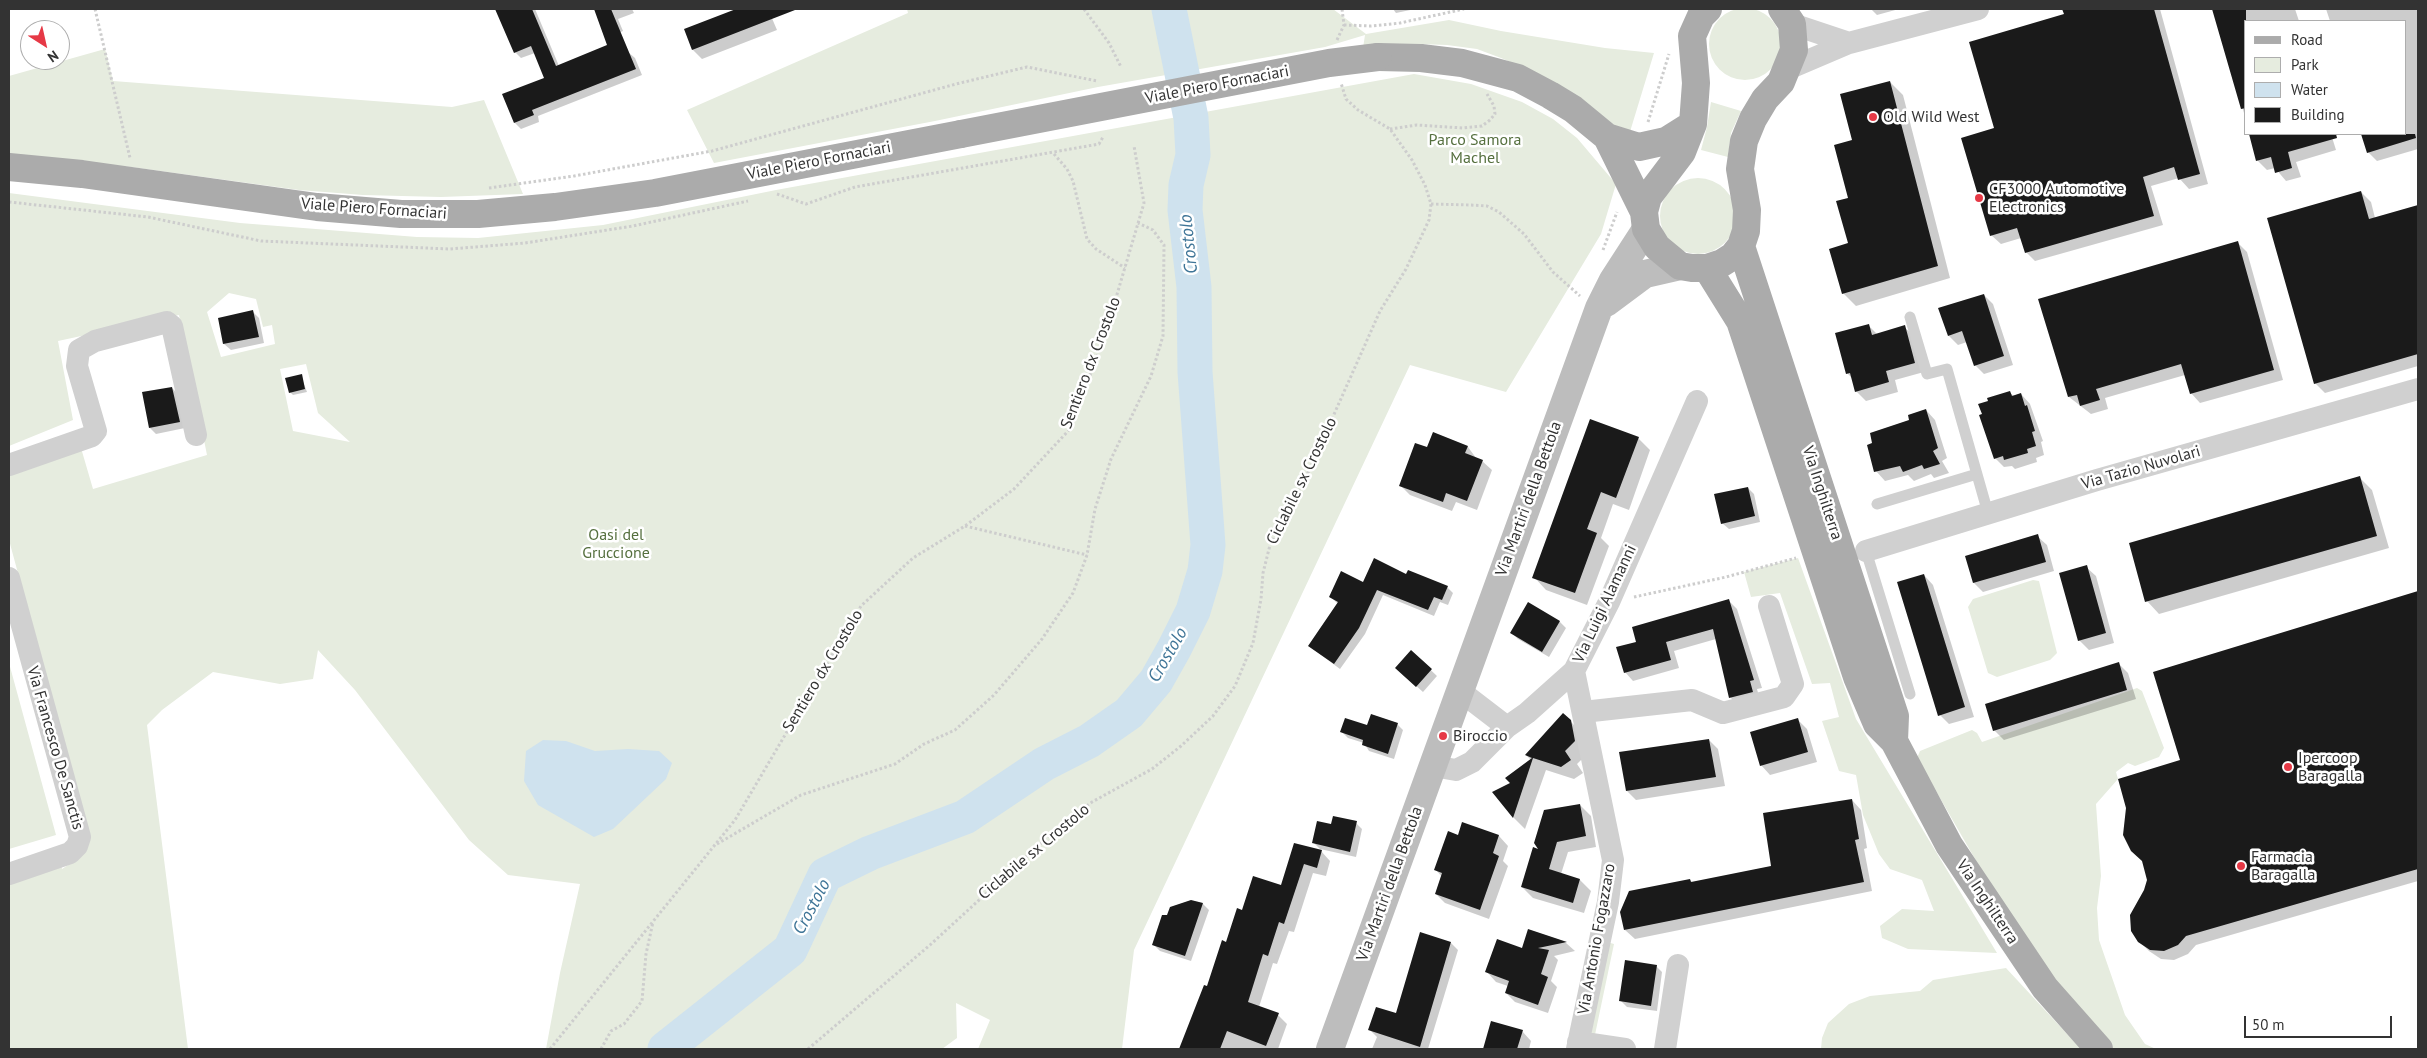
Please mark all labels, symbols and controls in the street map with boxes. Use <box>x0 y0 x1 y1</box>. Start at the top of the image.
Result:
north arrow <box>20 20 70 70</box>
legend <box>2244 20 2407 135</box>
text: Road <box>2291 30 2323 49</box>
text: N <box>44 46 62 66</box>
text: Park <box>2291 55 2319 74</box>
street label: Viale Piero Fornaciari <box>1143 62 1291 108</box>
text: Water <box>2291 80 2328 99</box>
text: Building <box>2291 105 2345 124</box>
place label: Old Wild West <box>1883 107 1979 127</box>
marker: Old Wild West <box>1867 111 1879 123</box>
park label: Parco Samora Machel <box>1429 130 1521 168</box>
street label: Viale Piero Fornaciari <box>745 138 893 184</box>
place label: CF3000 Automotive Electronics <box>1989 179 2124 217</box>
marker: CF3000 Automotive Electronics <box>1973 192 1985 204</box>
street label: Viale Piero Fornaciari <box>300 194 448 224</box>
water label: Crostolo <box>1175 213 1203 275</box>
street label: Sentiero dx Crostolo <box>1057 295 1125 431</box>
street label: Ciclabile sx Crostolo <box>1263 414 1341 548</box>
street label: Via Martiri della Bettola <box>1492 419 1566 579</box>
street label: Via Tazio Nuvolari <box>2079 442 2203 494</box>
street label: Via Inghilterra <box>1798 444 1846 542</box>
park label: Oasi del Gruccione <box>582 525 650 563</box>
street label: Via Luigi Alamanni <box>1569 542 1641 666</box>
street label: Sentiero dx Crostolo <box>779 606 867 736</box>
water label: Crostolo <box>1144 624 1192 686</box>
street label: Via Francesco De Sanctis <box>22 664 88 832</box>
place label: Biroccio <box>1453 726 1508 746</box>
marker: Biroccio <box>1437 730 1449 742</box>
place label: Ipercoop Baragalla <box>2298 748 2362 786</box>
marker: Ipercoop Baragalla <box>2282 761 2294 773</box>
street label: Ciclabile sx Crostolo <box>975 800 1093 904</box>
street label: Via Martiri della Bettola <box>1353 804 1427 964</box>
place label: Farmacia Baragalla <box>2251 847 2315 885</box>
street label: Via Inghilterra <box>1952 856 2022 948</box>
marker: Farmacia Baragalla <box>2235 860 2247 872</box>
street label: Via Antonio Fogazzaro <box>1574 862 1620 1016</box>
water label: Crostolo <box>788 876 836 938</box>
scale bar <box>2247 1006 2394 1038</box>
text: 50 m <box>2252 1015 2285 1034</box>

